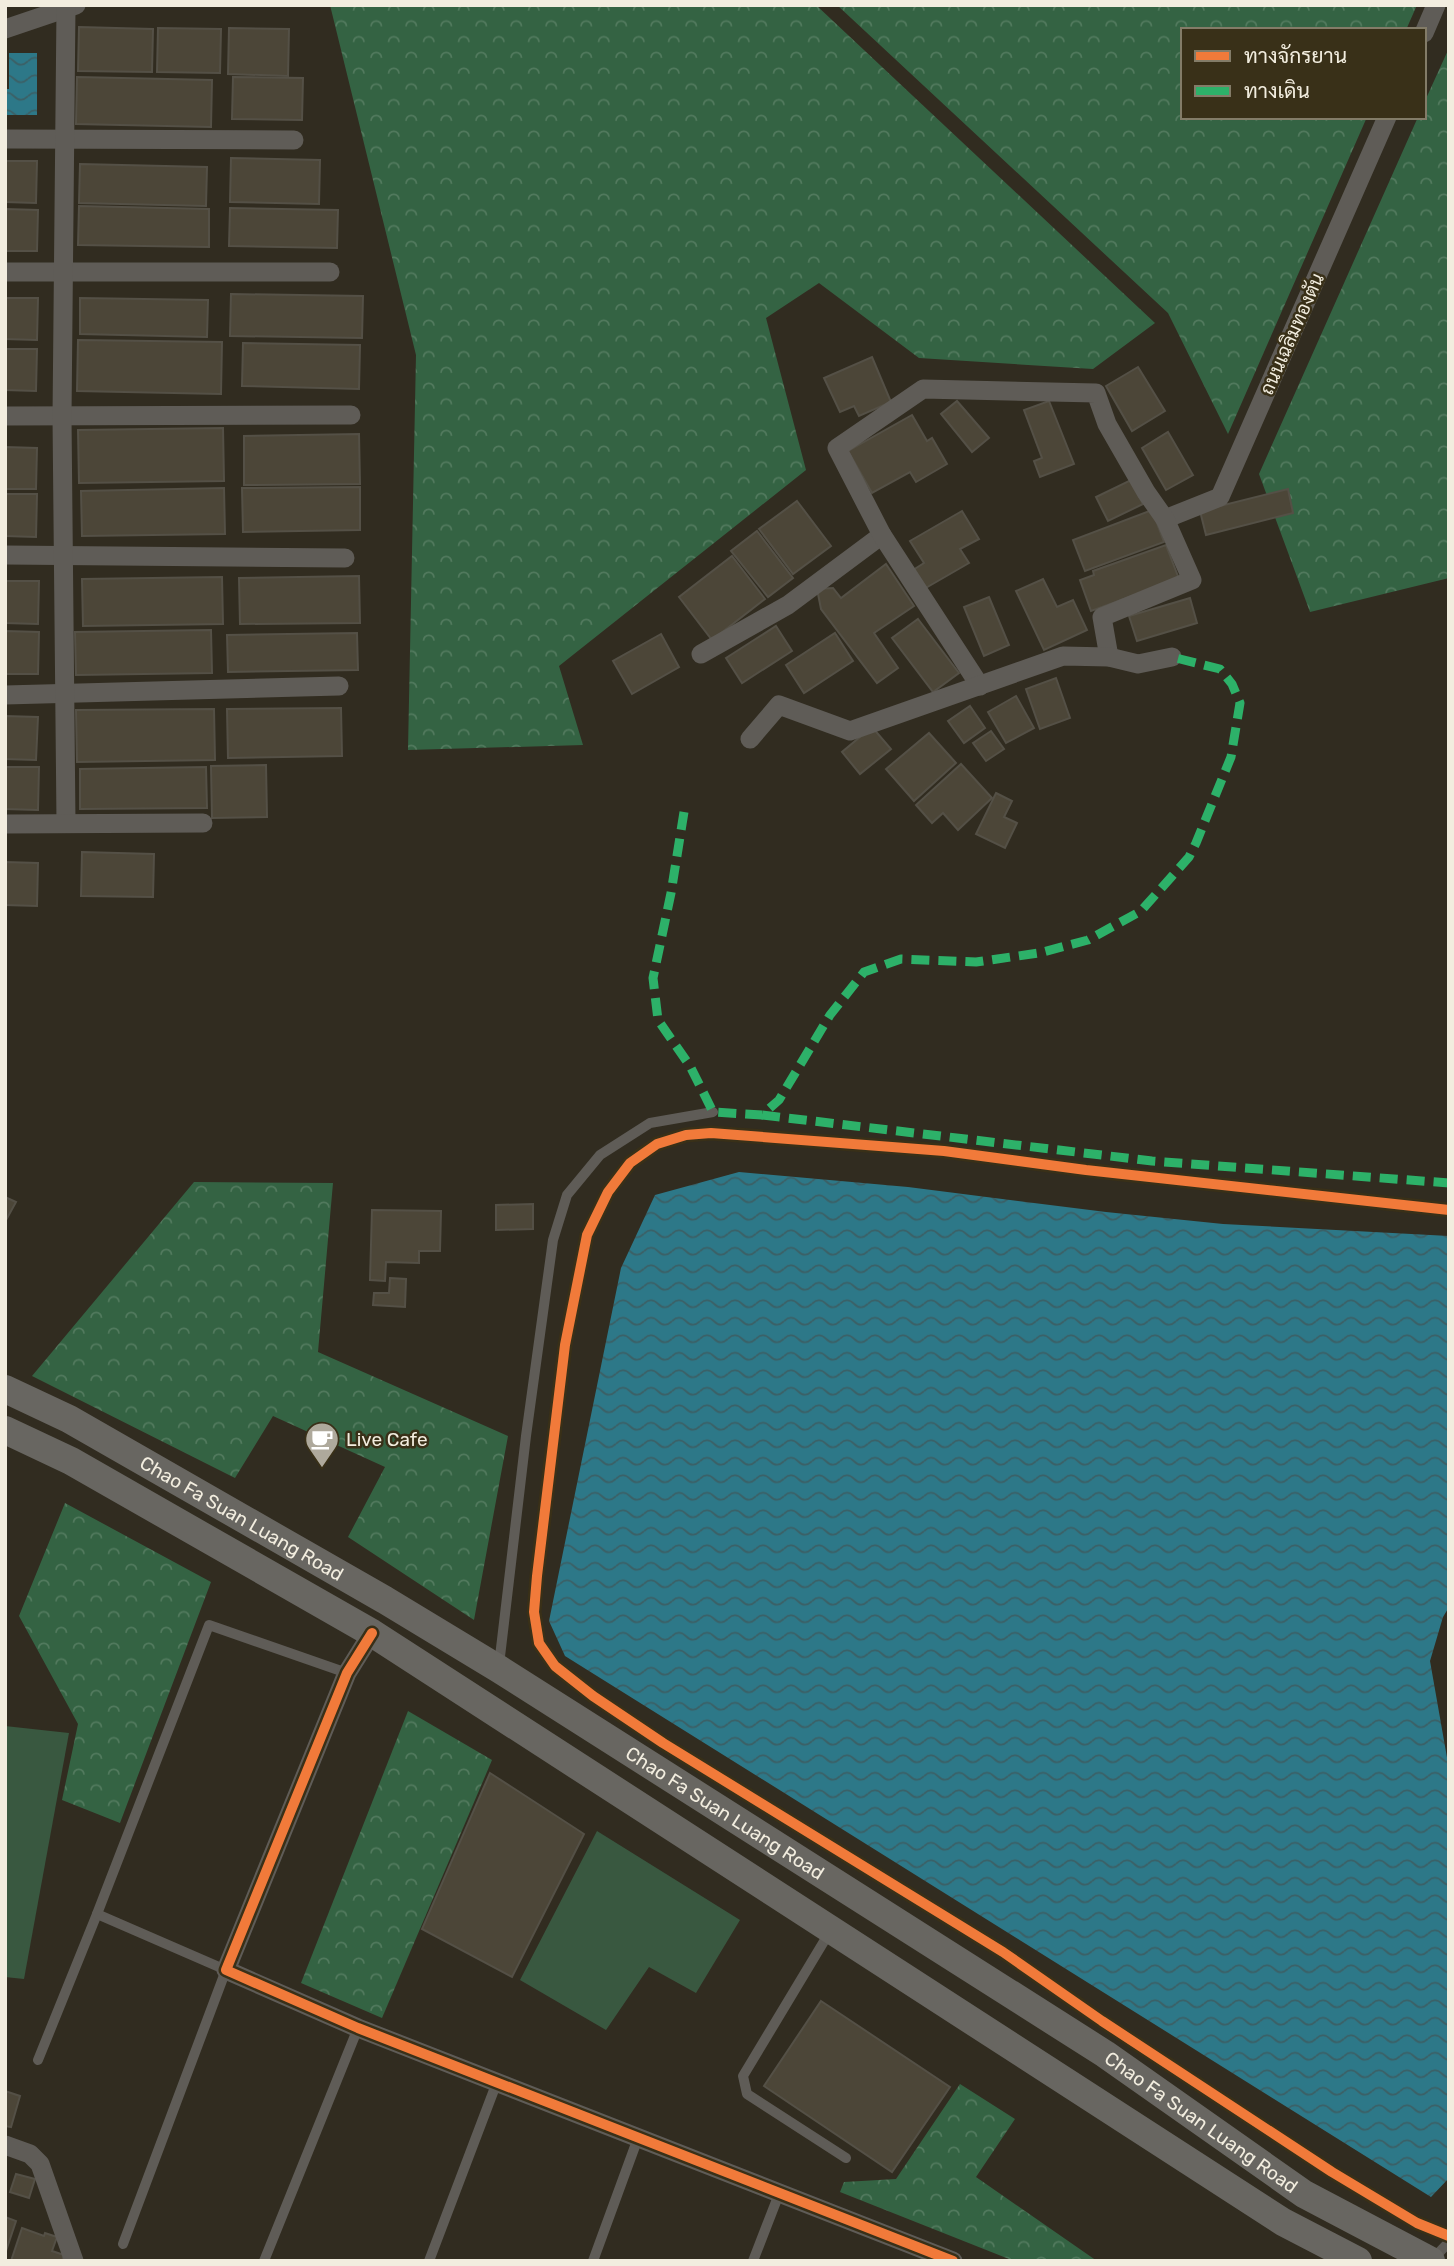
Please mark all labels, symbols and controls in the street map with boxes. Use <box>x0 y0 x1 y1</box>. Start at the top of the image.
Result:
legend <box>1181 28 1426 119</box>
text: ทางจักรยาน <box>1244 43 1347 68</box>
text: ทางเดิน <box>1244 78 1310 103</box>
street label: ถนนเฉลิมทองตัน <box>1255 270 1329 398</box>
cafe icon: Live Cafe <box>303 1420 341 1469</box>
place label: Live Cafe <box>346 1428 428 1451</box>
street label: Chao Fa Suan Luang Road <box>136 1451 348 1585</box>
street label: Chao Fa Suan Luang Road <box>622 1741 829 1884</box>
street label: Chao Fa Suan Luang Road <box>1100 2046 1302 2198</box>

